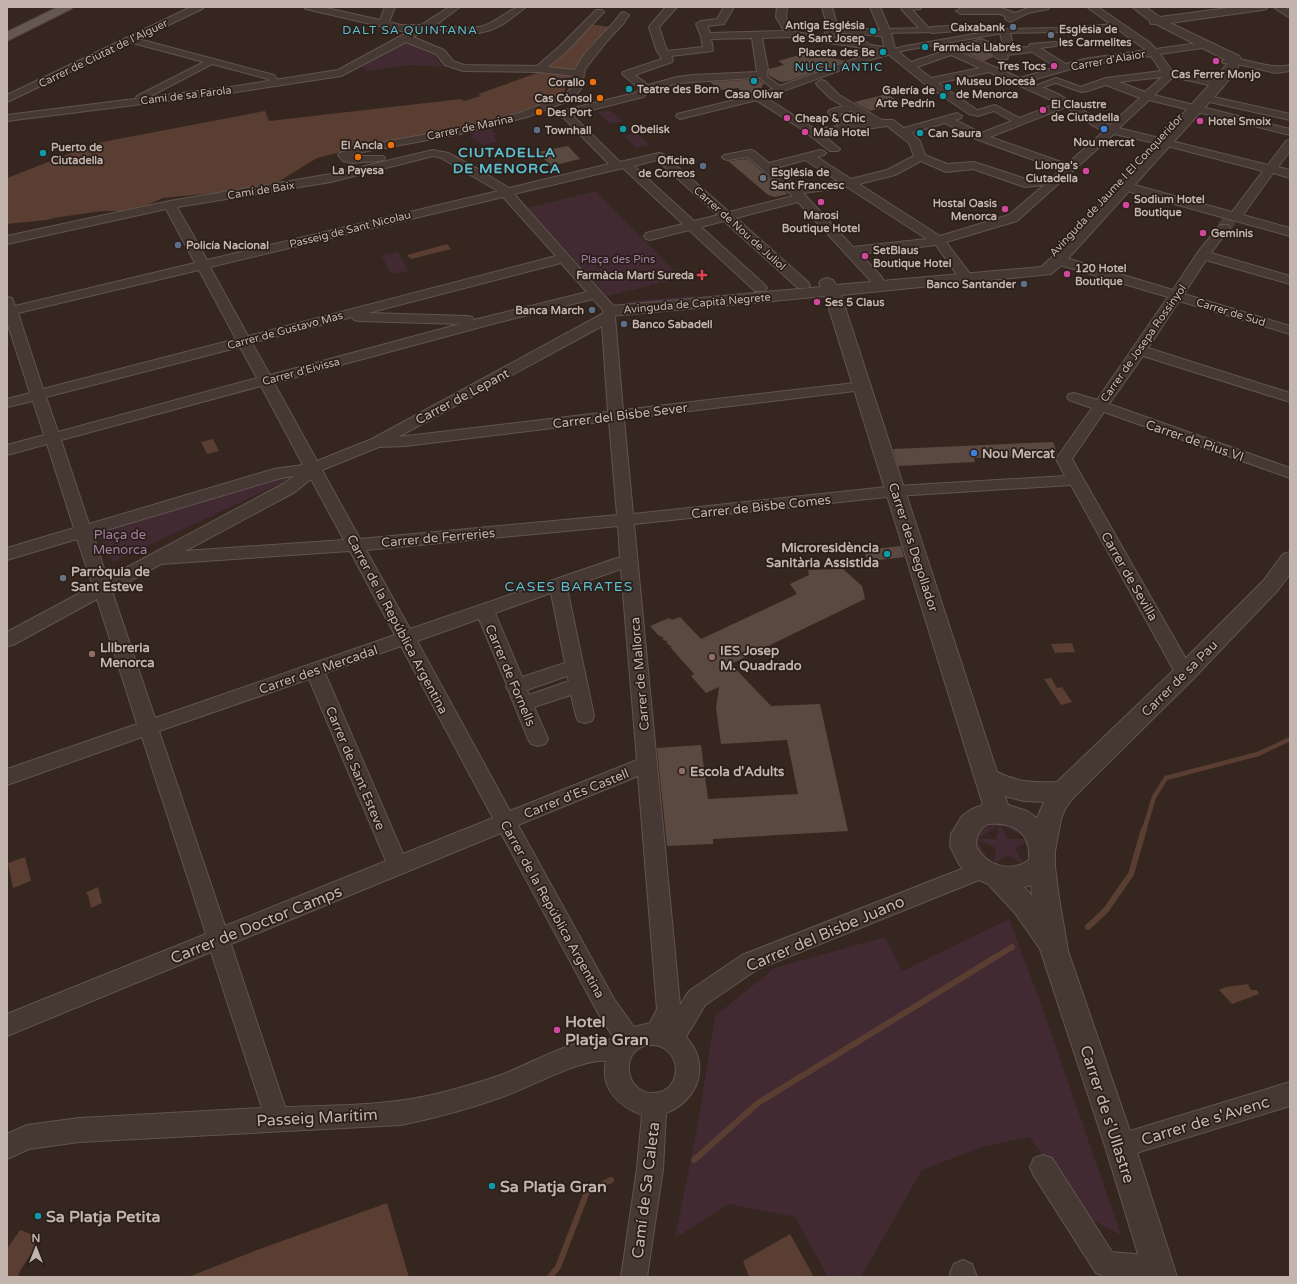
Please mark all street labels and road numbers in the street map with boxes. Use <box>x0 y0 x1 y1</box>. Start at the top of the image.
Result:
street label: Carrer de Ciutat de l'Alguer <box>37 16 171 90</box>
street label: Carrer d'Alaior <box>1070 47 1147 73</box>
street label: Camí de sa Farola <box>140 83 232 108</box>
street label: Avinguda de Jaume I El Conqueridor <box>1047 111 1186 259</box>
street label: Carrer de Marina <box>426 112 515 143</box>
street label: Camí de Baix <box>226 179 296 202</box>
street label: Carrer de Nou de Juliol <box>691 184 788 273</box>
street label: Passeig de Sant Nicolau <box>288 208 412 251</box>
street label: Carrer de Josepa Rossinyol <box>1098 282 1189 405</box>
street label: Avinguda de Capità Negrete <box>623 291 771 316</box>
street label: Carrer de Sud <box>1195 296 1267 329</box>
street label: Carrer de Gustavo Mas <box>226 309 344 352</box>
street label: Carrer d'Eivissa <box>261 355 341 388</box>
street label: Carrer de Lepant <box>413 365 512 428</box>
street label: Carrer del Bisbe Sever <box>552 400 688 432</box>
street label: Carrer de Pius VI <box>1143 417 1246 465</box>
street label: Carrer des Degollador <box>885 481 941 614</box>
street label: Carrer de Bisbe Comes <box>690 492 832 522</box>
street label: Carrer de Ferreries <box>380 525 496 551</box>
street label: Carrer de Sevilla <box>1097 529 1161 624</box>
street label: Carrer de la República Argentina <box>343 532 451 717</box>
street label: Carrer de Mallorca <box>627 616 653 731</box>
street label: Carrer de Fornells <box>481 622 539 729</box>
street label: Carrer de sa Pau <box>1138 637 1221 720</box>
street label: Carrer des Mercadal <box>257 642 380 698</box>
street label: Carrer de Sant Esteve <box>322 704 388 833</box>
street label: Carrer d'Es Castell <box>521 766 631 822</box>
street label: Carrer de la República Argentina <box>496 818 608 1001</box>
street label: Carrer de Doctor Camps <box>168 881 345 969</box>
street label: Carrer del Bisbe Juano <box>743 891 908 976</box>
street label: Carrer de s'Ullastre <box>1075 1043 1139 1186</box>
street label: Carrer de s'Avenc <box>1139 1092 1272 1150</box>
street label: Passeig Marítim <box>256 1105 378 1131</box>
street label: Camí de Sa Caleta <box>628 1121 664 1260</box>

